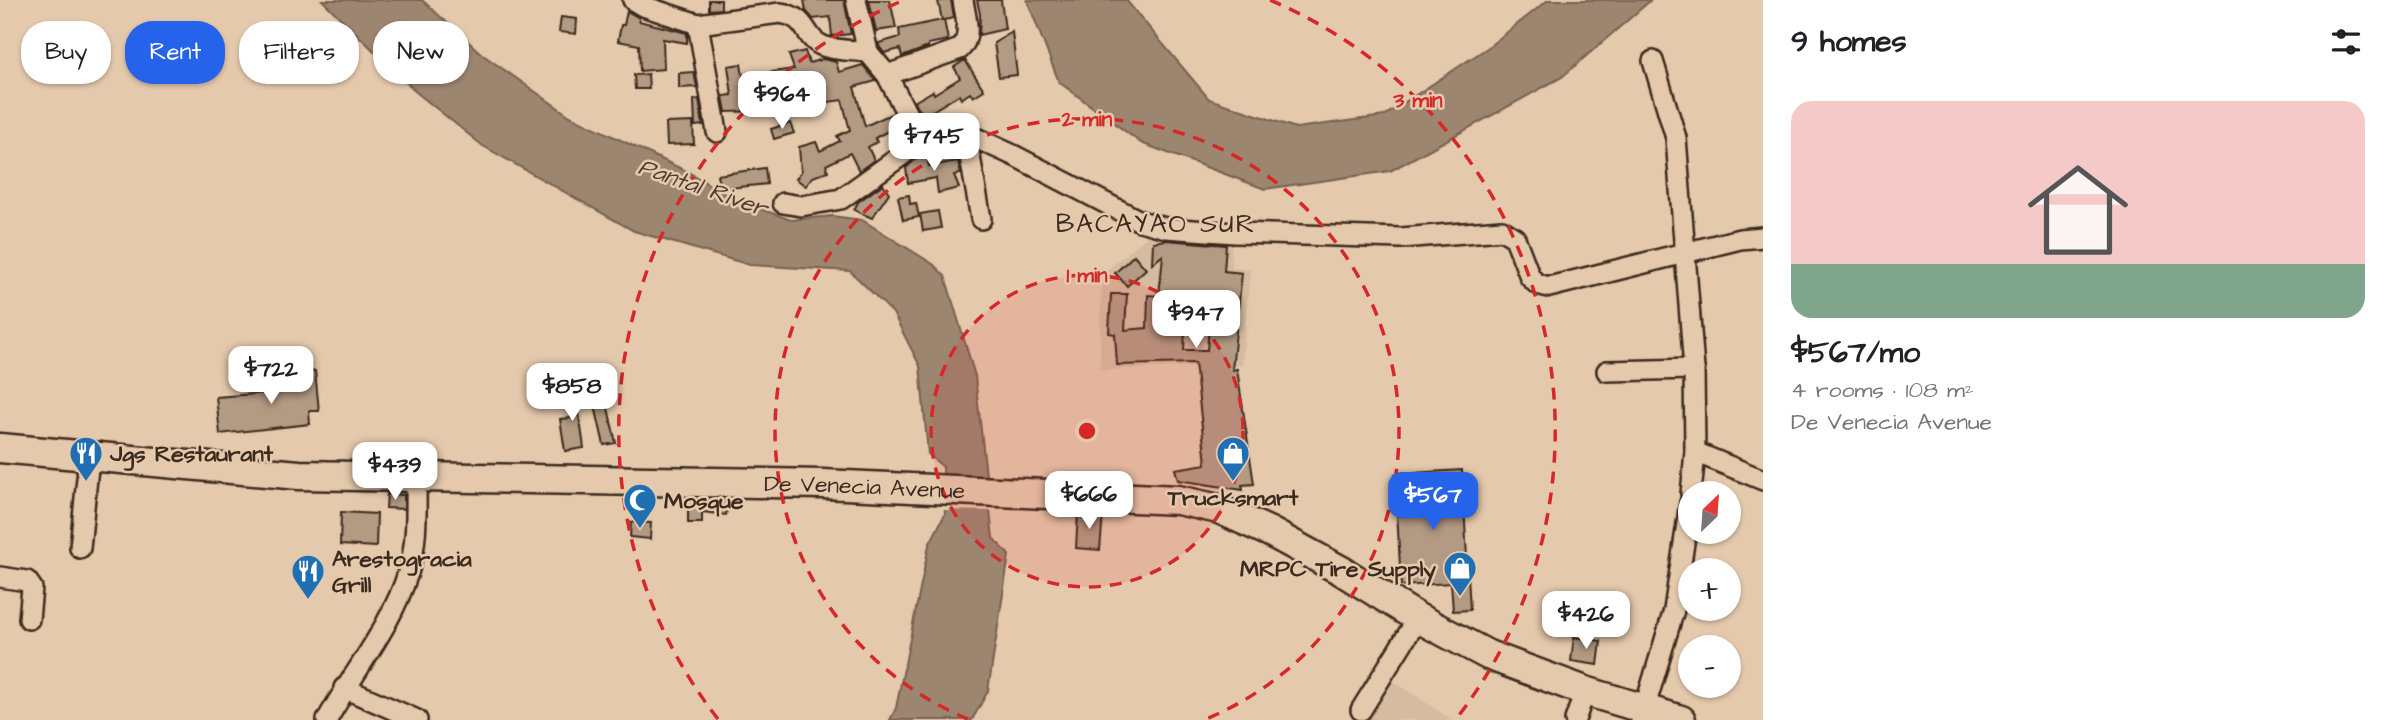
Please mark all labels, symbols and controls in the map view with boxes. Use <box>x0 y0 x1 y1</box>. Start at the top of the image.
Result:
chip: Buy <box>21 21 111 84</box>
chip: Rent <box>125 21 225 84</box>
chip: Filters <box>239 21 359 84</box>
chip: New <box>373 21 469 84</box>
text: 9 homes <box>1791 21 1906 63</box>
icon: filters <box>2327 23 2365 61</box>
pin: $964 <box>741 72 823 131</box>
text: $964 <box>754 78 810 110</box>
text: 3 min <box>1392 86 1443 115</box>
text: 2 min <box>1061 105 1113 134</box>
pin: $745 <box>893 114 975 173</box>
text: $745 <box>905 120 963 152</box>
icon: home <box>2015 147 2141 273</box>
water label: Pantal River <box>634 150 774 227</box>
district label: BACAYAO SUR <box>1056 206 1256 242</box>
text: 1 min <box>1066 261 1108 290</box>
pin: $947 <box>1155 290 1237 350</box>
text: $947 <box>1168 297 1224 329</box>
text: $567/mo <box>1791 332 1920 374</box>
pin: $722 <box>230 346 312 406</box>
text: $722 <box>244 353 298 385</box>
pin: $858 <box>531 364 613 423</box>
text: $858 <box>543 370 601 402</box>
text: 4 rooms · 108 m² <box>1791 374 1974 406</box>
text: De Venecia Avenue <box>1791 406 1992 438</box>
centre of rings <box>1075 419 1099 443</box>
restaurant icon: Jgs Restaurant <box>67 434 105 483</box>
shop icon: Trucksmart <box>1214 434 1252 483</box>
place label: Jgs Restaurant <box>109 438 274 471</box>
pin: $439 <box>354 442 436 502</box>
text: $439 <box>368 449 422 481</box>
street label: De Venecia Avenue <box>764 468 966 507</box>
pin: $666 <box>1048 472 1130 531</box>
pin: $567 <box>1392 472 1474 532</box>
text: $666 <box>1061 478 1117 510</box>
text: $567 <box>1404 479 1462 511</box>
mosque icon: Mosque <box>621 481 659 530</box>
north arrow <box>1678 481 1741 544</box>
map controls <box>1678 481 1741 698</box>
place label: Trucksmart <box>1167 482 1299 514</box>
place label: Mosque <box>664 485 744 517</box>
place label: Arestogracia Grill <box>332 543 472 601</box>
shop icon: MRPC Tire Supply <box>1441 549 1479 598</box>
restaurant icon: Arestogracia Grill <box>289 552 327 601</box>
place label: MRPC Tire Supply <box>1240 553 1436 587</box>
button: + <box>1678 558 1741 621</box>
pin: $426 <box>1545 592 1627 651</box>
text: $426 <box>1558 598 1614 630</box>
button: − <box>1678 635 1741 698</box>

